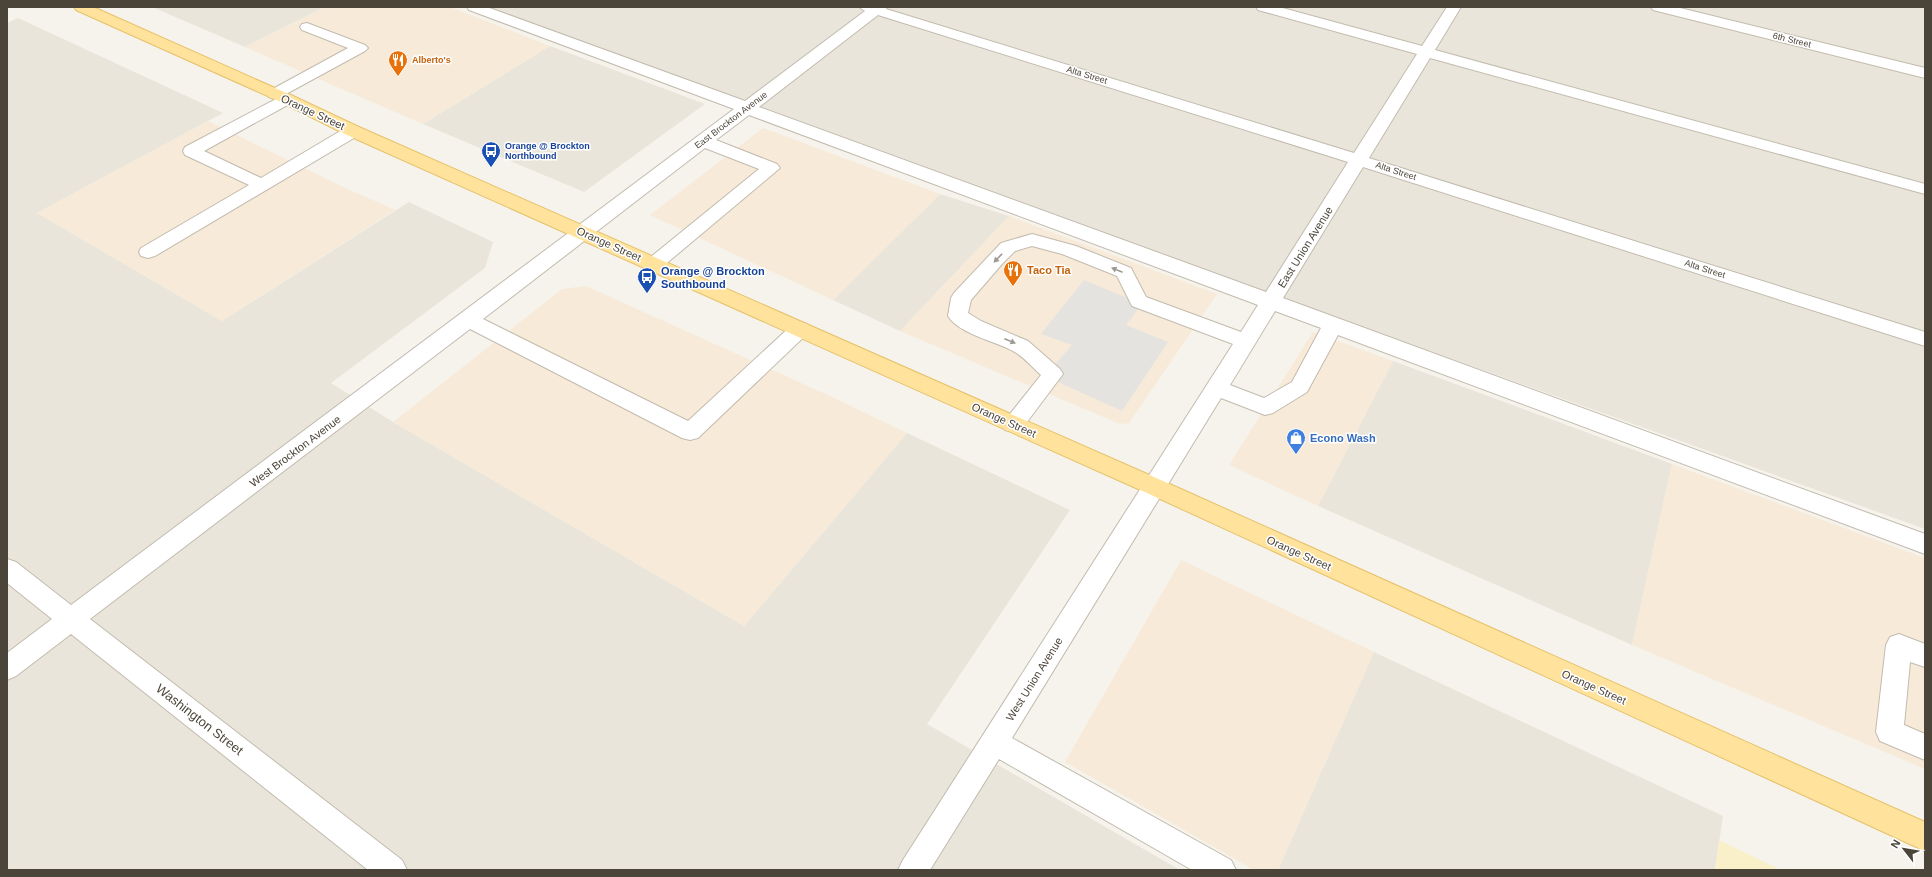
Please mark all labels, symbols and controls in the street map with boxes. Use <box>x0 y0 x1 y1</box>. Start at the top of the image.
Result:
street label: 6th Street <box>1772 30 1813 50</box>
restaurant icon: Alberto's <box>387 49 409 77</box>
place label: Alberto's <box>412 55 451 65</box>
street label: Alta Street <box>1065 64 1109 86</box>
street label: East Brockton Avenue <box>693 89 769 151</box>
street label: Orange Street <box>279 92 347 132</box>
bus stop icon: Orange @ Brockton Northbound <box>480 140 502 168</box>
place label: Orange @ Brockton Northbound <box>505 141 590 161</box>
street label: Alta Street <box>1374 160 1418 182</box>
street label: East Union Avenue <box>1275 204 1335 290</box>
street label: Orange Street <box>575 224 643 264</box>
one-way arrow <box>993 253 1003 263</box>
street label: Alta Street <box>1683 258 1727 280</box>
restaurant icon: Taco Tia <box>1002 259 1024 287</box>
place label: Taco Tia <box>1027 264 1071 276</box>
place label: Orange @ Brockton Southbound <box>661 265 765 290</box>
bus stop icon: Orange @ Brockton Southbound <box>636 266 658 294</box>
one-way arrow <box>1111 266 1123 272</box>
one-way arrow <box>1004 338 1015 344</box>
street label: Orange Street <box>970 400 1038 440</box>
street label: West Brockton Avenue <box>247 413 343 489</box>
shop icon: Econo Wash <box>1285 427 1307 455</box>
place label: Econo Wash <box>1310 432 1376 444</box>
street label: Orange Street <box>1265 533 1333 573</box>
street label: West Union Avenue <box>1003 635 1065 723</box>
street label: Orange Street <box>1560 667 1628 707</box>
street label: Washington Street <box>153 681 247 758</box>
north arrow <box>1884 829 1924 869</box>
text: N <box>1888 837 1903 850</box>

